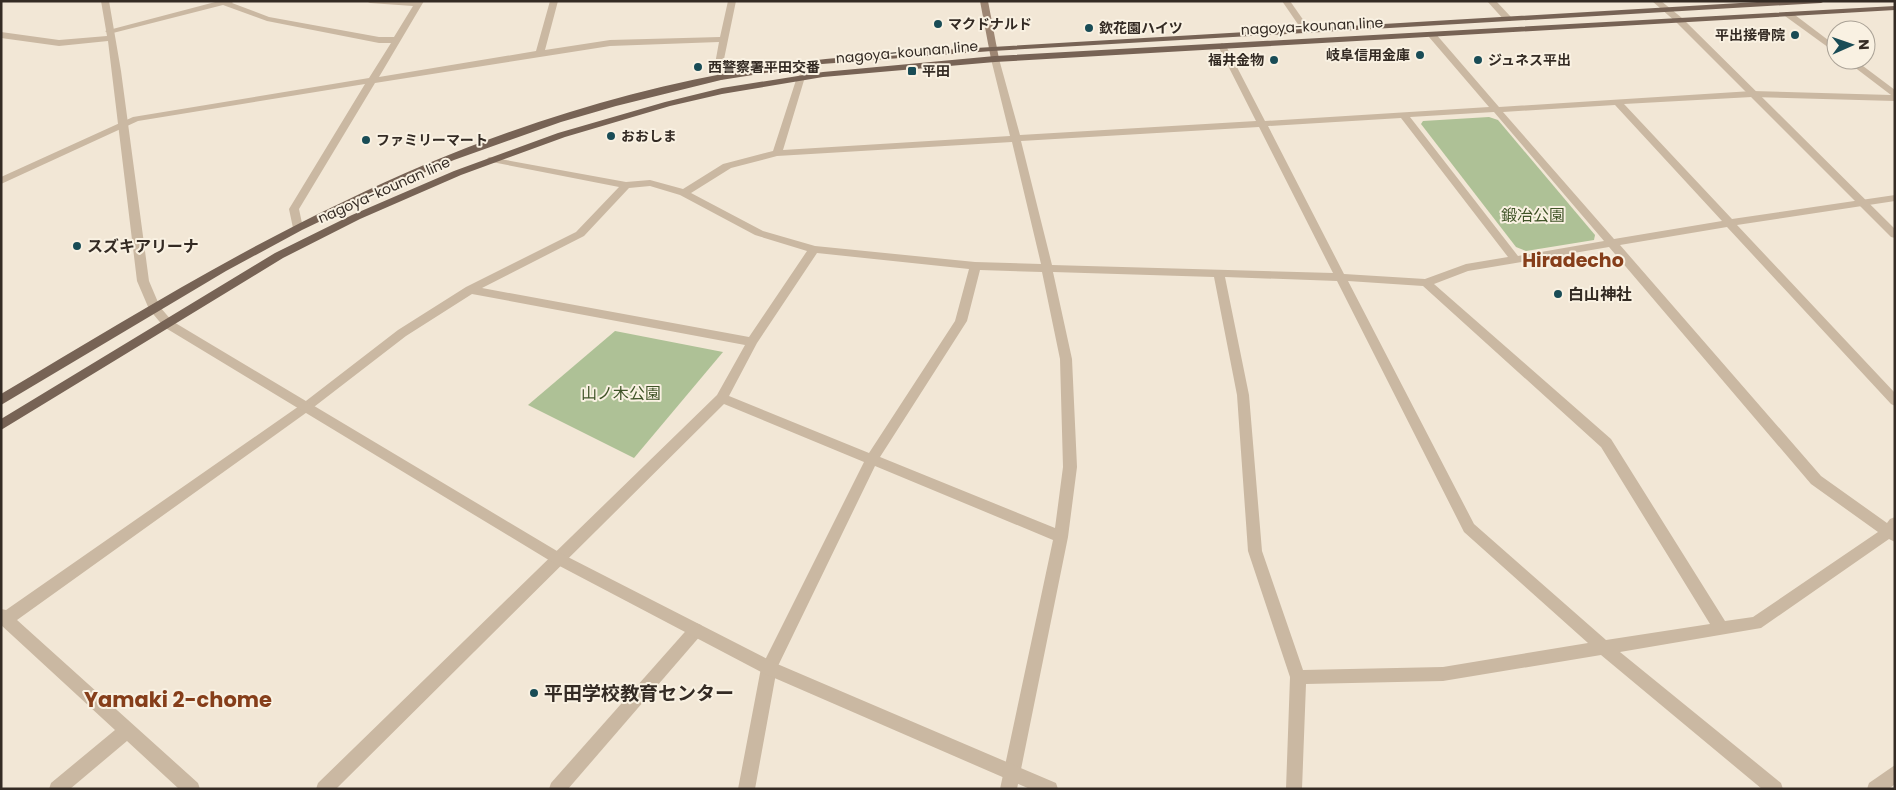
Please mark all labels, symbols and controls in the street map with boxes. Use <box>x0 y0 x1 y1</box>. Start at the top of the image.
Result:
street label: nagoya-kounan line <box>1240 12 1384 40</box>
place label: マクドナルド <box>948 14 1032 34</box>
marker: マクドナルド <box>932 18 944 30</box>
place label: 欽花園ハイツ <box>1099 18 1183 38</box>
north arrow <box>1826 20 1876 70</box>
marker: 欽花園ハイツ <box>1083 22 1095 34</box>
place label: 平出接骨院 <box>1715 25 1785 45</box>
marker: 平出接骨院 <box>1789 29 1801 41</box>
street label: nagoya-kounan line <box>835 36 979 68</box>
text: N <box>1854 39 1874 50</box>
place label: 岐阜信用金庫 <box>1326 45 1410 65</box>
marker: 岐阜信用金庫 <box>1414 49 1426 61</box>
place label: 福井金物 <box>1208 50 1264 70</box>
place label: ジュネス平出 <box>1488 50 1571 70</box>
marker: 福井金物 <box>1268 54 1280 66</box>
marker: ジュネス平出 <box>1472 54 1484 66</box>
place label: 西警察署平田交番 <box>708 57 820 77</box>
marker: 西警察署平田交番 <box>692 61 704 73</box>
place label: 平田 <box>922 61 950 81</box>
marker: 平田 <box>906 65 918 77</box>
place label: おおしま <box>621 126 677 146</box>
place label: ファミリーマート <box>376 130 488 150</box>
marker: おおしま <box>605 130 617 142</box>
marker: ファミリーマート <box>360 134 372 146</box>
street label: nagoya-kounan line <box>315 152 454 228</box>
park label: 鍛冶公園 <box>1501 204 1565 227</box>
place label: スズキアリーナ <box>87 235 199 258</box>
marker: スズキアリーナ <box>71 240 83 252</box>
district label: Hiradecho <box>1522 247 1624 274</box>
place label: 白山神社 <box>1568 283 1632 306</box>
marker: 白山神社 <box>1552 288 1564 300</box>
park label: 山ノ木公園 <box>581 382 661 405</box>
place label: 平田学校教育センター <box>544 680 734 707</box>
district label: Yamaki 2-chome <box>84 685 272 714</box>
marker: 平田学校教育センター <box>528 687 540 699</box>

